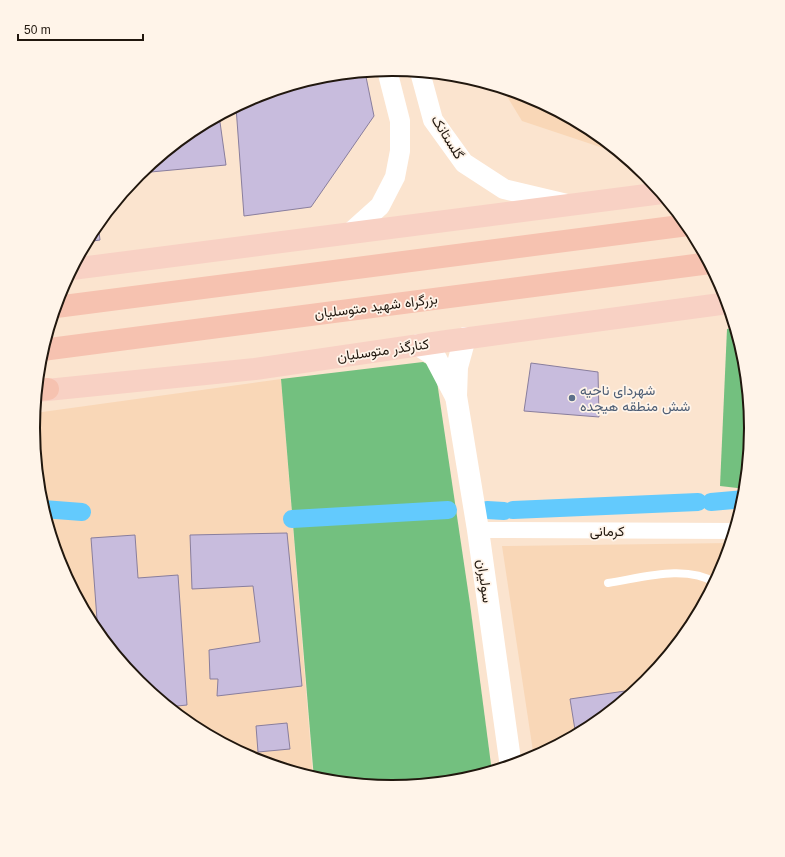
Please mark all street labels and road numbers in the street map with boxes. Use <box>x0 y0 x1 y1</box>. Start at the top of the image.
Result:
street label: گلستانک <box>428 112 468 162</box>
street label: بزرگراه شهید متوسلیان <box>313 291 439 322</box>
street label: کنارگذر متوسلیان <box>336 336 430 365</box>
street label: کرمانی <box>590 523 624 540</box>
street label: سولیران <box>473 558 496 604</box>

